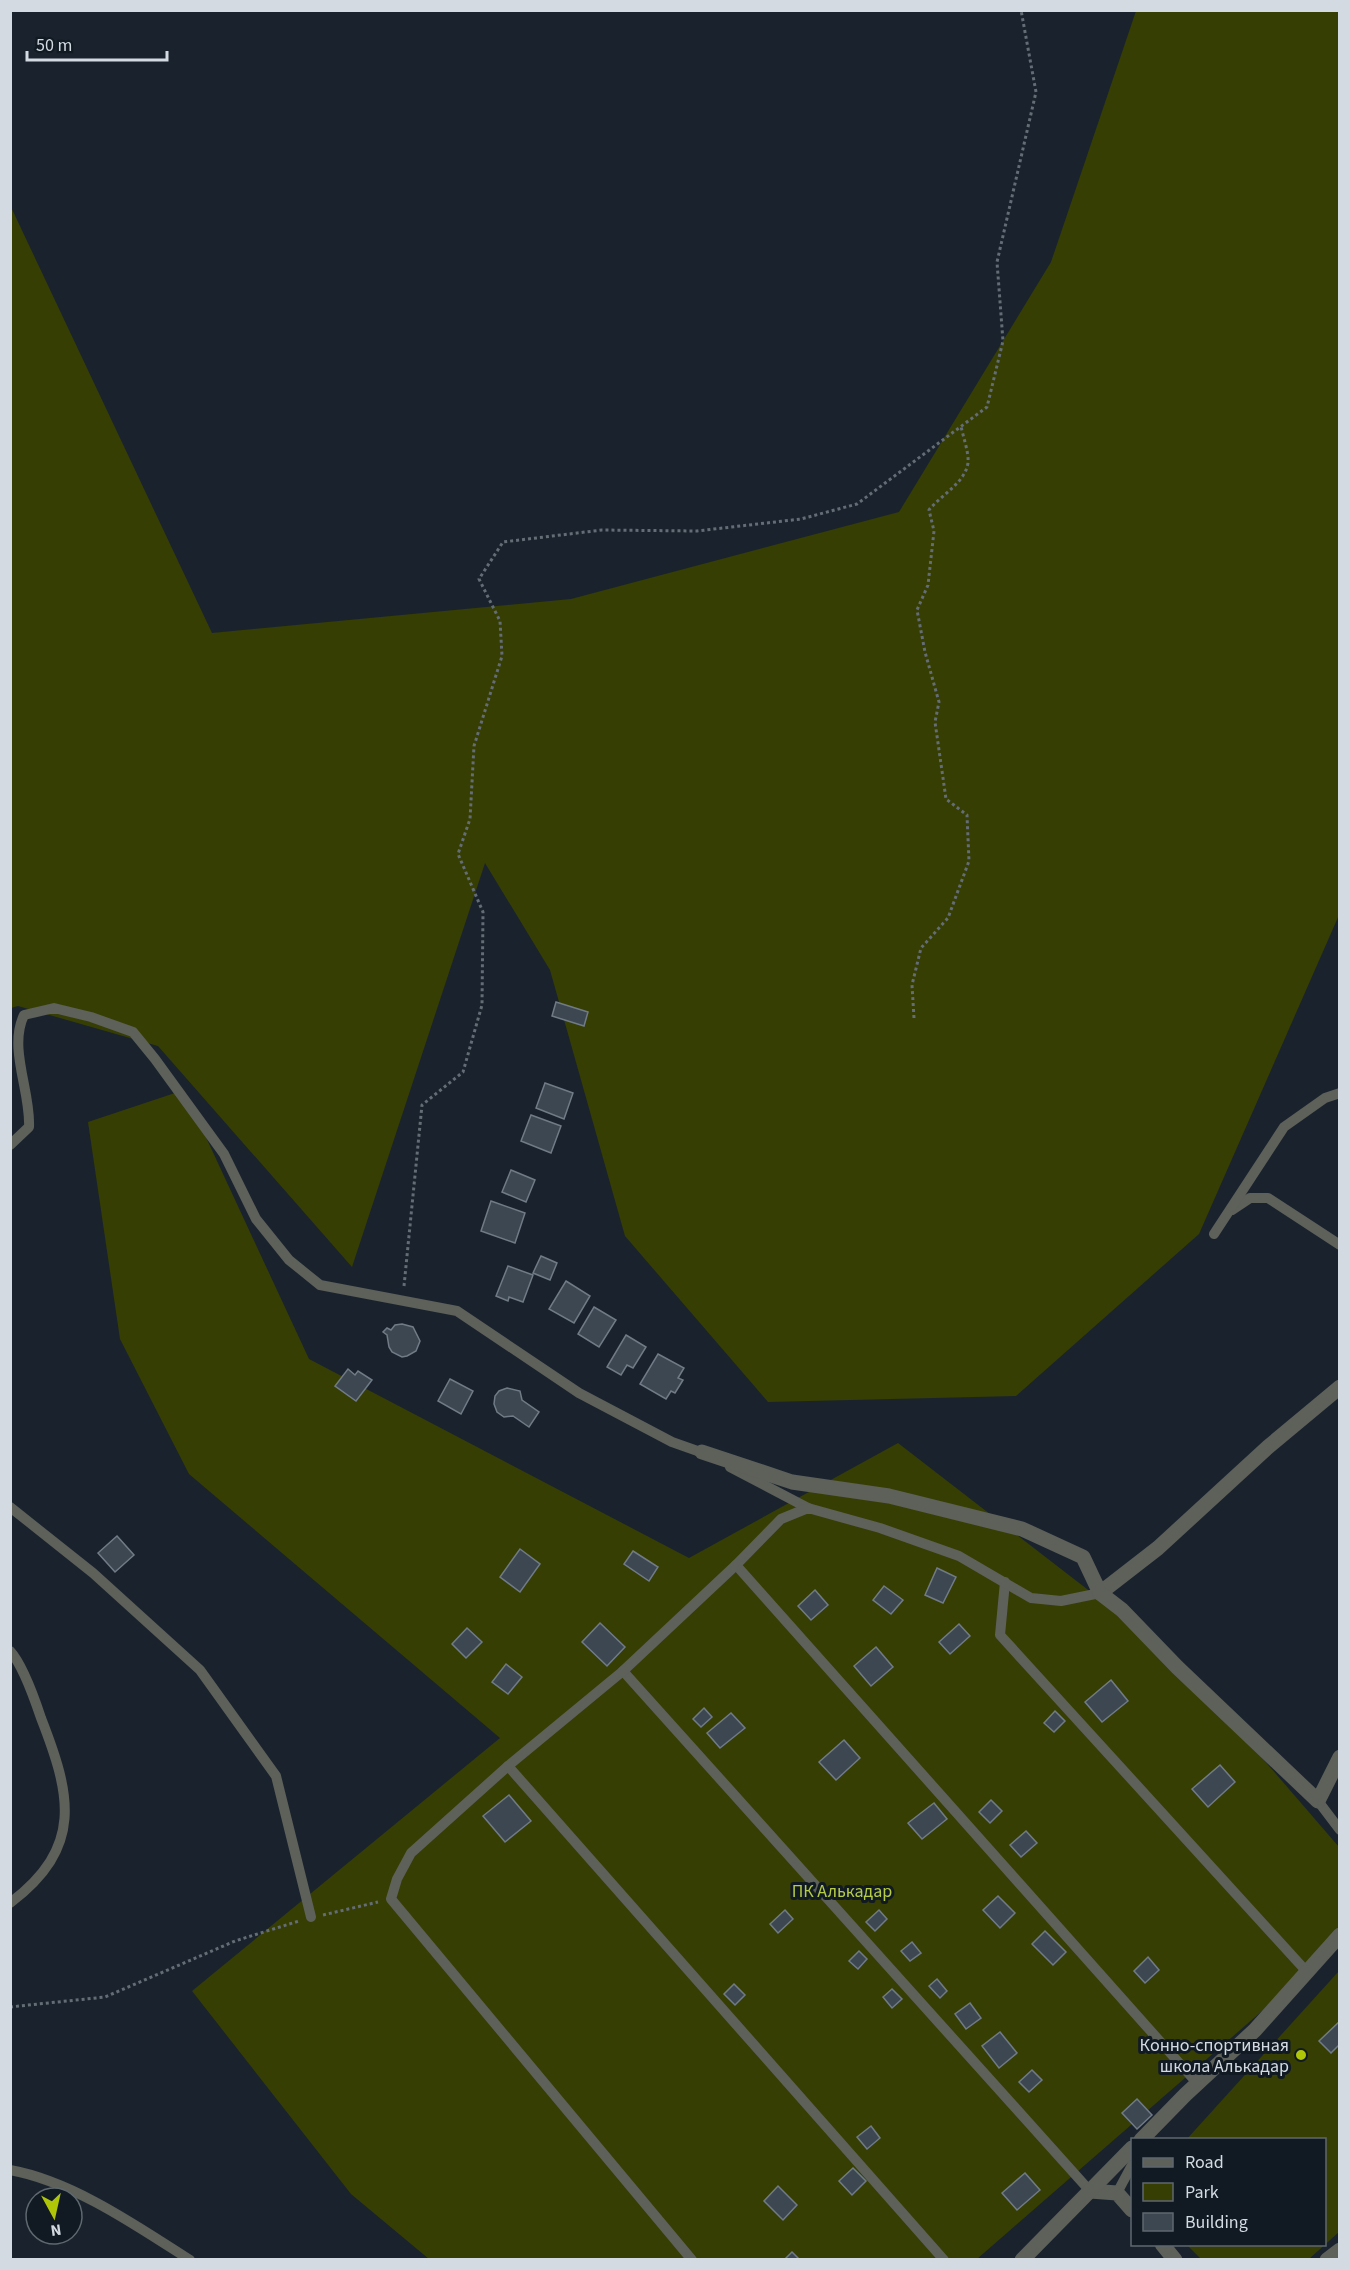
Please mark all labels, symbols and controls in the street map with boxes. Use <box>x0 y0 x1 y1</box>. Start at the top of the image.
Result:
scale bar <box>27 24 166 62</box>
text: 50 m <box>36 33 72 58</box>
park label: ПК Алькадар <box>792 1879 892 1904</box>
place label: Конно-спортивная школа Алькадар <box>1140 2033 1289 2079</box>
marker: Конно-спортивная школа Алькадар <box>1294 2048 1308 2062</box>
legend <box>1131 2138 1326 2246</box>
text: Road <box>1185 2150 1224 2175</box>
text: Park <box>1185 2180 1219 2205</box>
north arrow <box>24 2186 84 2246</box>
text: Building <box>1185 2210 1248 2235</box>
text: N <box>49 2218 63 2241</box>

